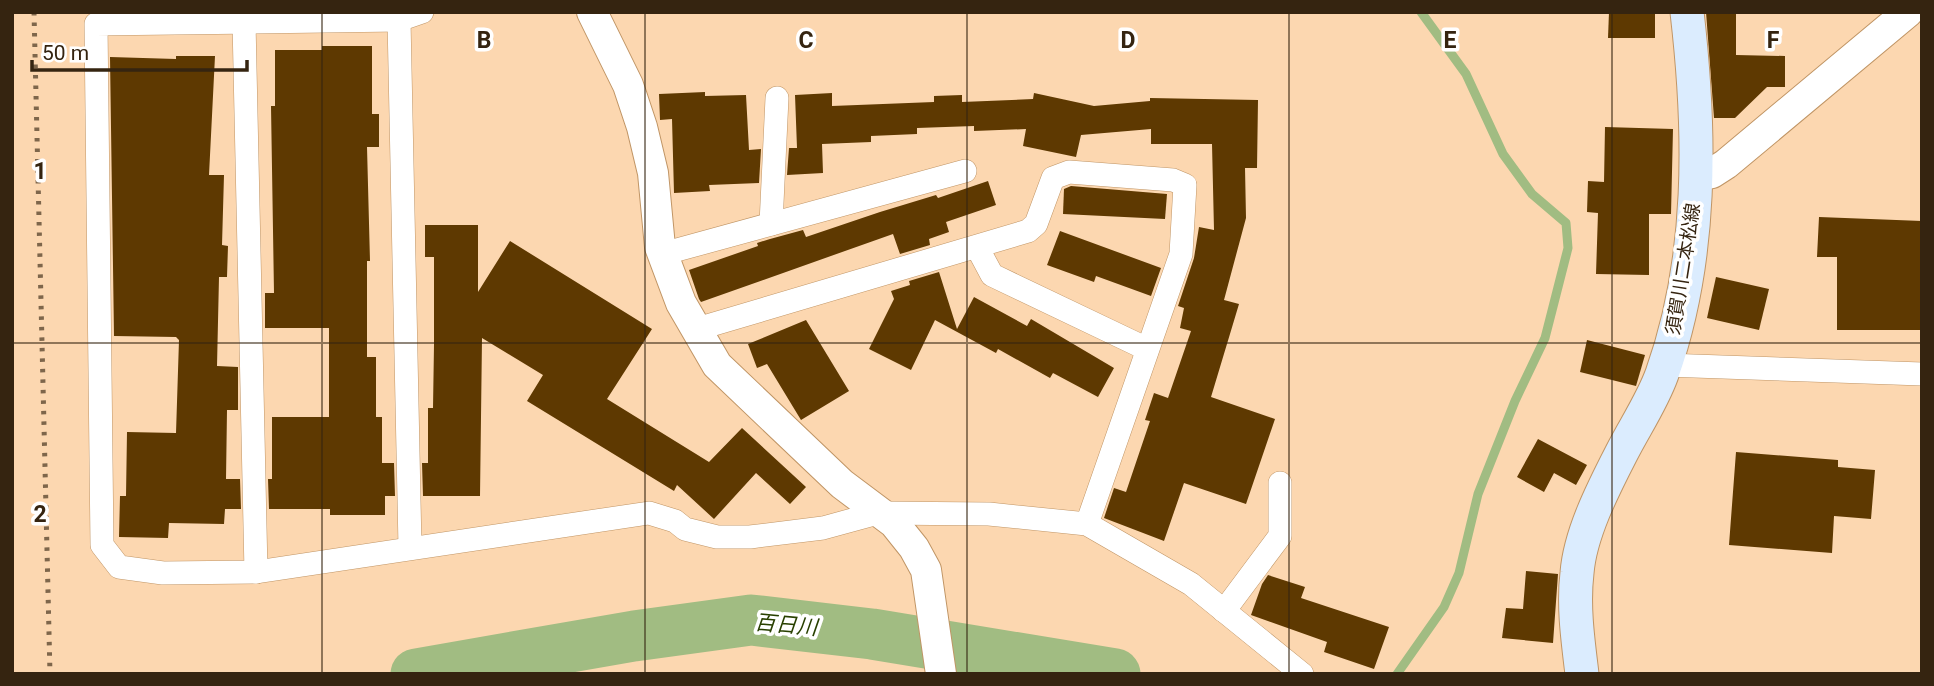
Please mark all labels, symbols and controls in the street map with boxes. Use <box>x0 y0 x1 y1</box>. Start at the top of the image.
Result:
text: B <box>477 27 491 54</box>
text: C <box>798 27 814 54</box>
text: D <box>1121 27 1135 54</box>
text: E <box>1444 27 1457 54</box>
text: F <box>1767 27 1780 54</box>
scale bar <box>32 28 247 72</box>
text: 50 m <box>42 41 89 65</box>
text: 1 <box>33 158 47 185</box>
street label: 須賀川二本松線 <box>1661 202 1705 336</box>
text: 2 <box>33 501 47 528</box>
water label: 百日川 <box>754 610 820 640</box>

